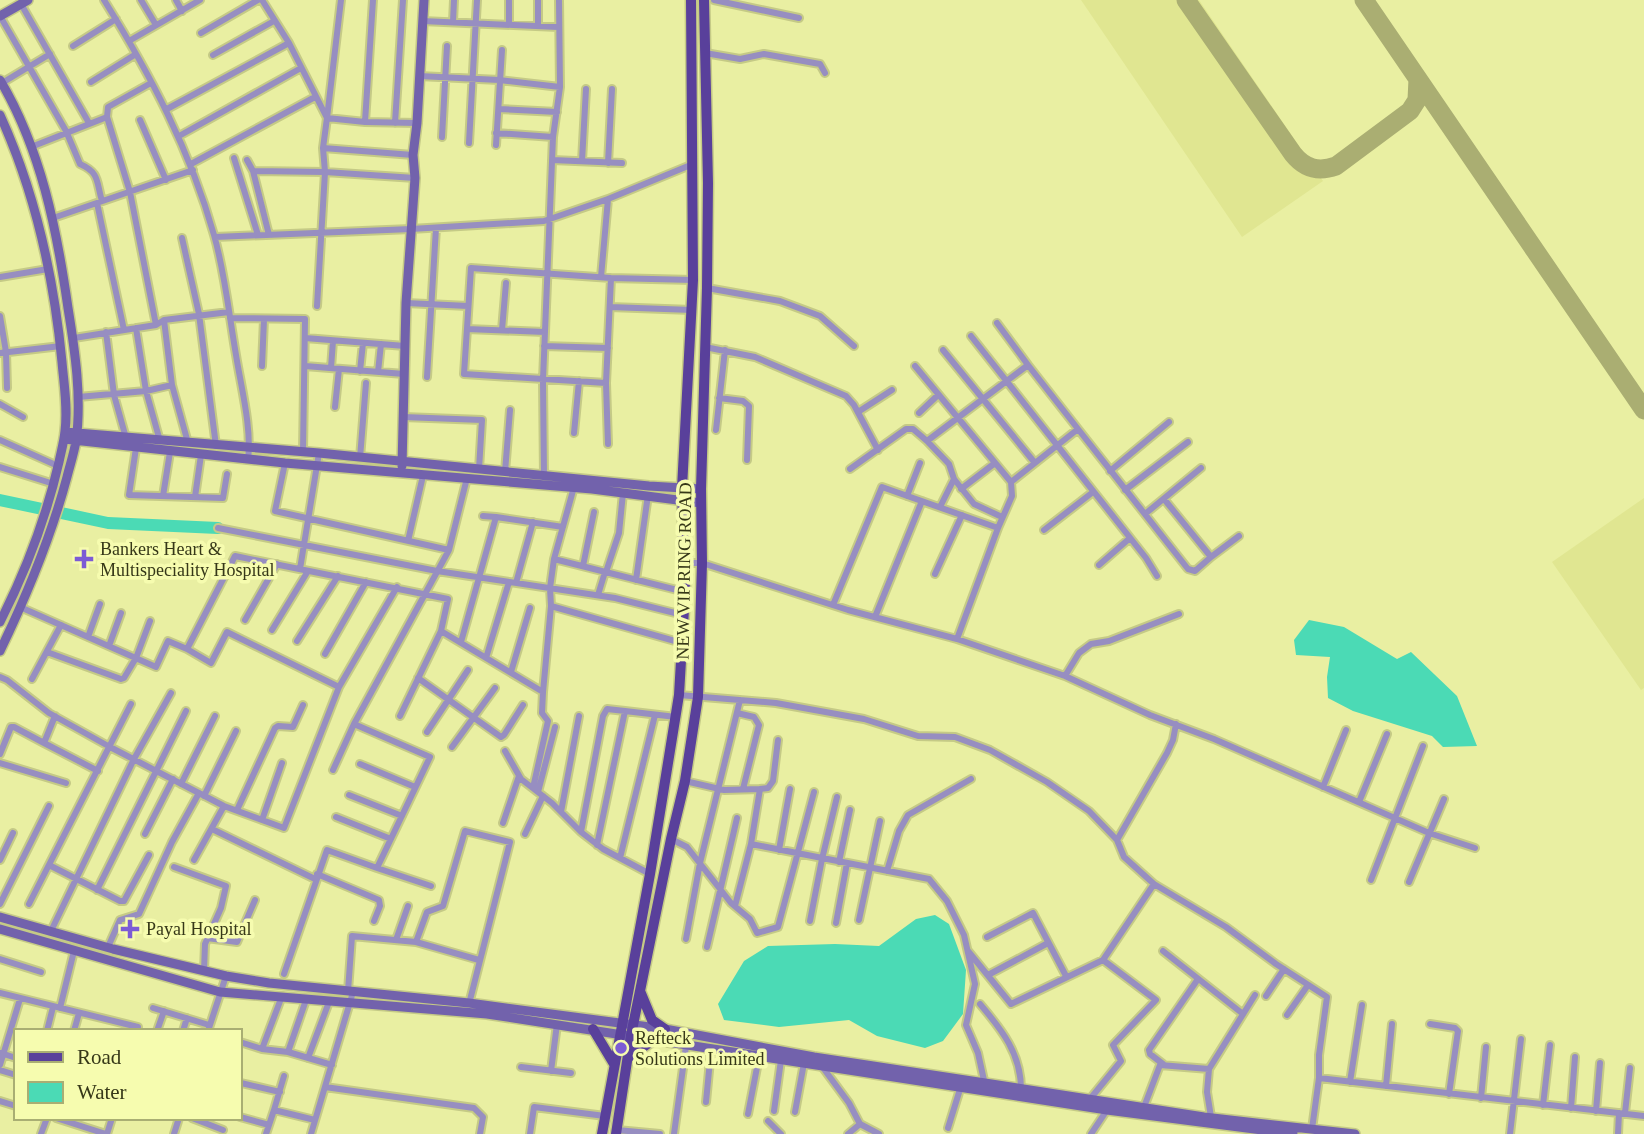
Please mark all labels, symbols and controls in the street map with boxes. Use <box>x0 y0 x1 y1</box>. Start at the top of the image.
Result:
street label: NEW VIP RING ROAD <box>672 482 696 660</box>
place label: Bankers Heart & Multispeciality Hospital <box>100 539 274 580</box>
marker: Bankers Heart & Multispeciality Hospital <box>74 549 94 569</box>
marker: Payal Hospital <box>120 919 140 939</box>
place label: Payal Hospital <box>146 919 252 939</box>
place label: Refteck Solutions Limited <box>635 1028 765 1069</box>
legend <box>14 1029 242 1120</box>
marker: Refteck Solutions Limited <box>613 1040 629 1056</box>
text: Road <box>77 1045 122 1069</box>
text: Water <box>77 1080 127 1104</box>

